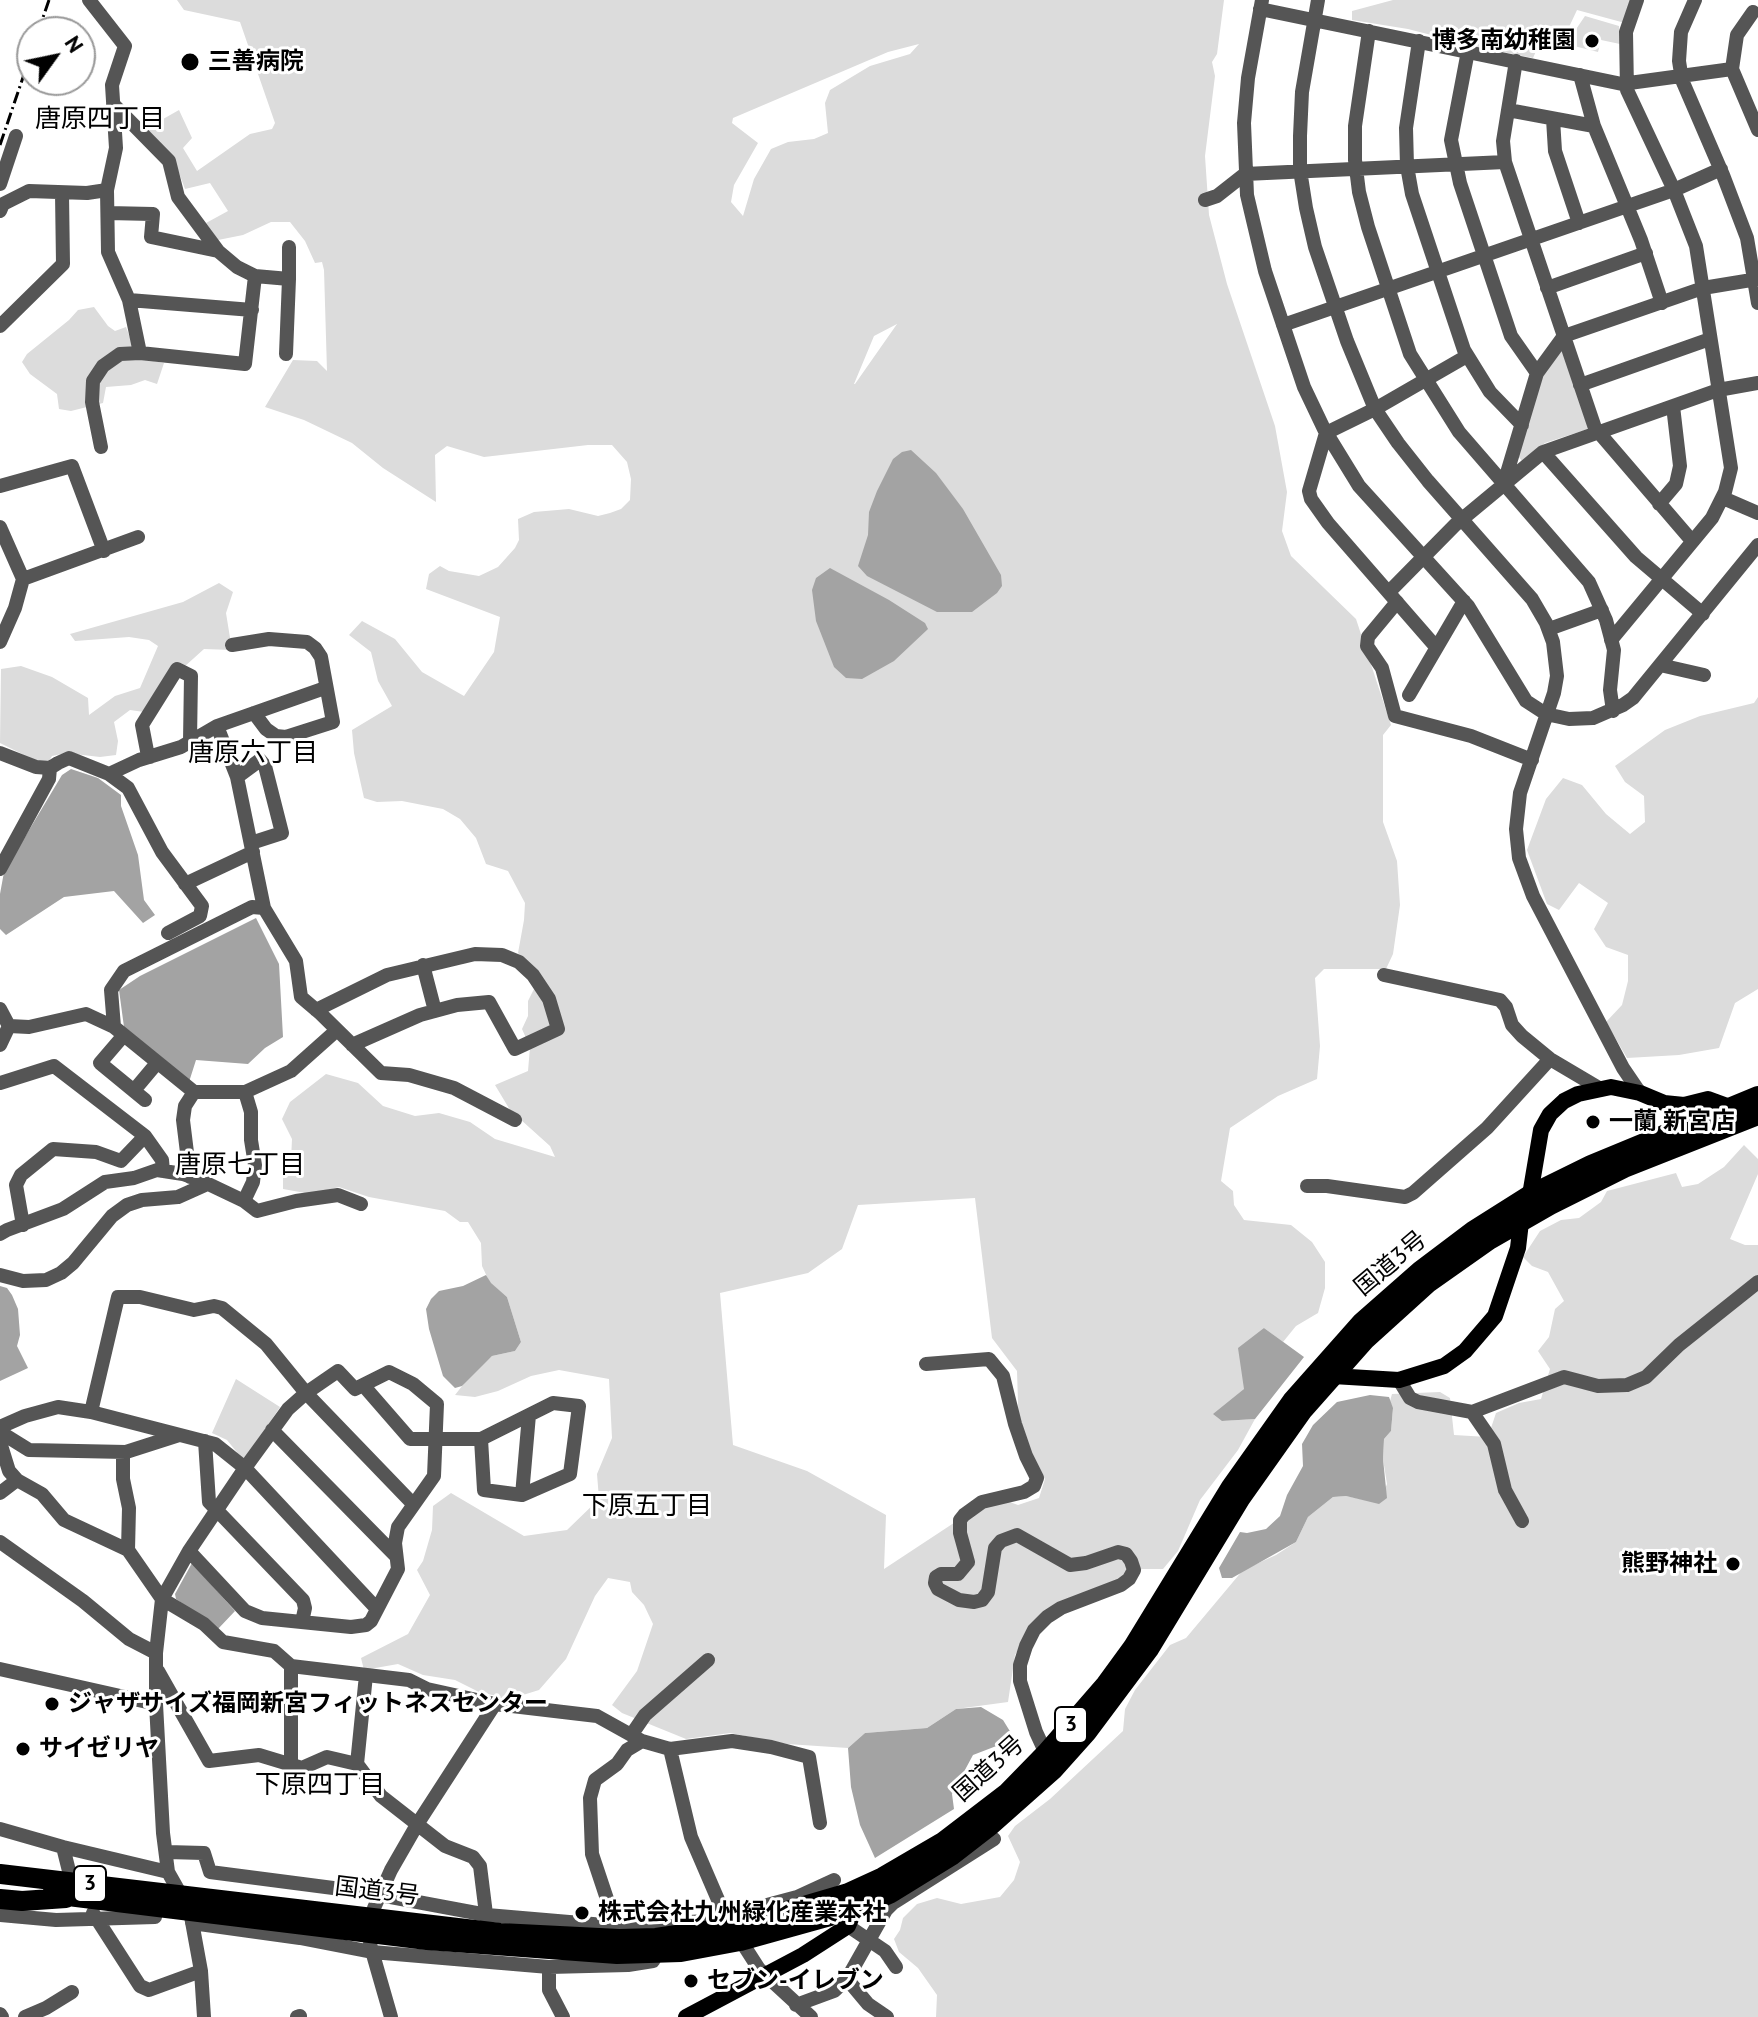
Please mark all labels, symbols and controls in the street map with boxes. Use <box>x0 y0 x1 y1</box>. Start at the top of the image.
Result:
north arrow <box>16 16 96 96</box>
place label: 博多南幼稚園 <box>1432 27 1576 55</box>
text: N <box>59 30 90 58</box>
marker: 博多南幼稚園 <box>1583 32 1601 50</box>
place label: 三善病院 <box>208 48 304 76</box>
marker: 三善病院 <box>179 51 201 73</box>
district label: 唐原四丁目 <box>35 104 165 136</box>
district label: 唐原六丁目 <box>188 738 318 770</box>
place label: 一蘭 新宮店 <box>1609 1108 1735 1136</box>
marker: 一蘭 新宮店 <box>1584 1113 1602 1131</box>
district label: 唐原七丁目 <box>175 1150 305 1182</box>
street label: 国道3号 <box>1349 1226 1433 1302</box>
district label: 下原五丁目 <box>582 1491 712 1523</box>
place label: 熊野神社 <box>1621 1550 1717 1578</box>
marker: 熊野神社 <box>1724 1555 1742 1573</box>
place label: ジャザサイズ福岡新宮フィットネスセンター <box>68 1690 548 1718</box>
marker: ジャザサイズ福岡新宮フィットネスセンター <box>43 1695 61 1713</box>
road number: 3 <box>1055 1707 1087 1743</box>
street label: 国道3号 <box>948 1730 1030 1808</box>
place label: サイゼリヤ <box>39 1735 159 1763</box>
marker: サイゼリヤ <box>14 1740 32 1758</box>
district label: 下原四丁目 <box>255 1770 385 1802</box>
road number: 3 <box>74 1866 106 1902</box>
street label: 国道3号 <box>333 1873 421 1911</box>
place label: 株式会社九州緑化産業本社 <box>598 1899 886 1927</box>
marker: 株式会社九州緑化産業本社 <box>573 1904 591 1922</box>
place label: セブン-イレブン <box>707 1967 884 1995</box>
marker: セブン-イレブン <box>682 1972 700 1990</box>

